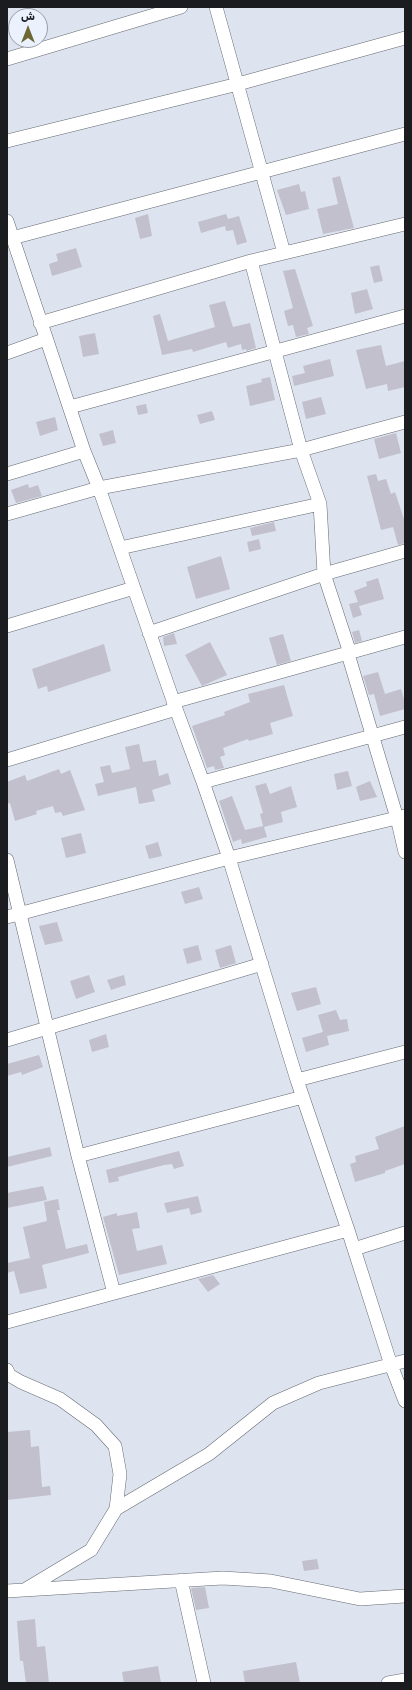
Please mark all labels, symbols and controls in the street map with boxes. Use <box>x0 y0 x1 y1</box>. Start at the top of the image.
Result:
north arrow <box>8 8 48 48</box>
text: ش <box>21 10 35 23</box>

